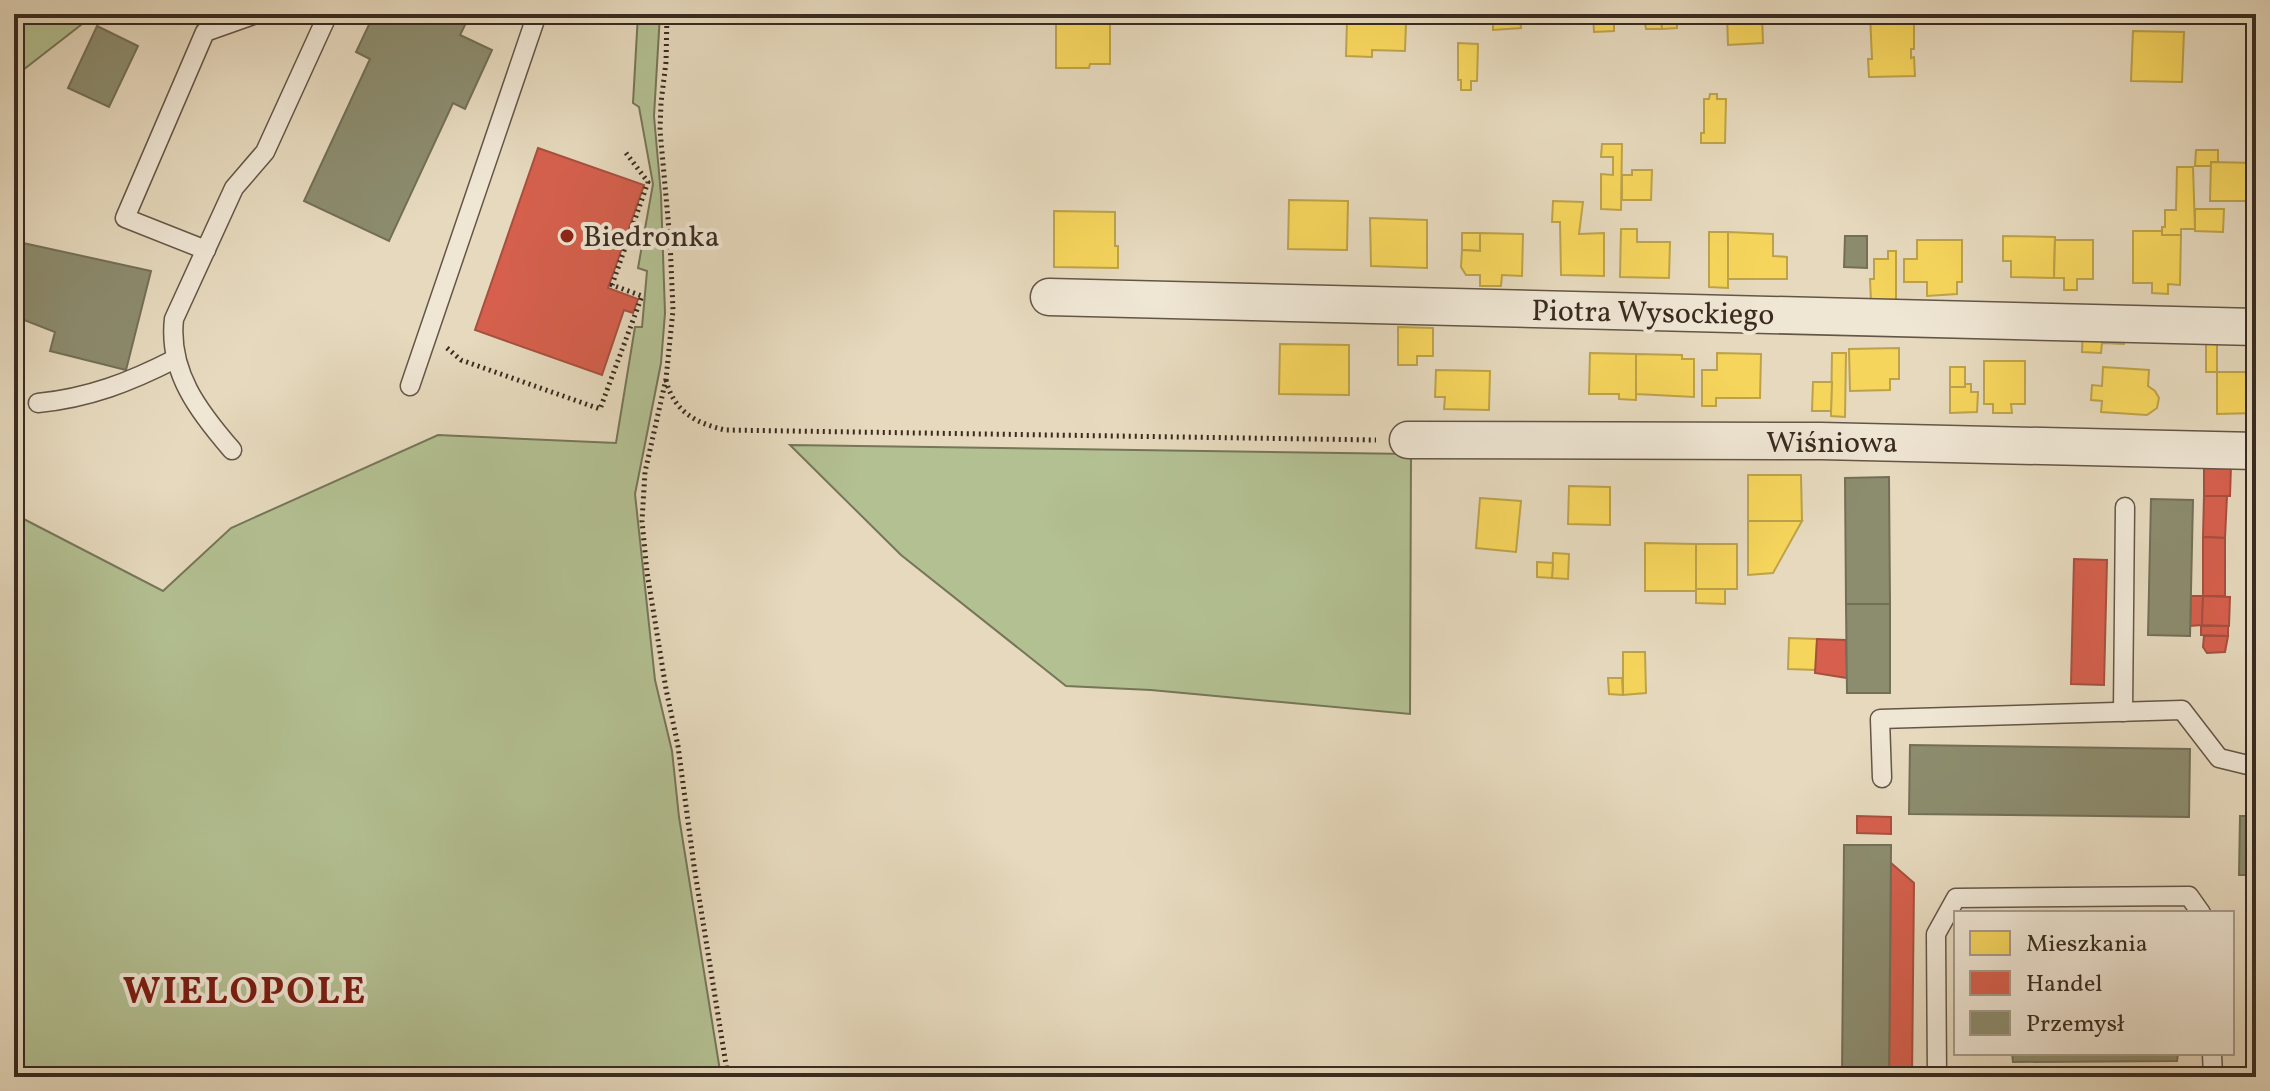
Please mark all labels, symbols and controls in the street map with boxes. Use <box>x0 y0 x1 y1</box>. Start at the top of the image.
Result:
place label: Biedronka <box>583 217 720 259</box>
marker: Biedronka <box>558 227 576 245</box>
street label: Piotra Wysockiego <box>1531 291 1775 337</box>
street label: Wiśniowa <box>1766 423 1898 465</box>
legend <box>1954 911 2234 1055</box>
text: Mieszkania <box>2026 928 2148 962</box>
district label: WIELOPOLE <box>123 967 367 1020</box>
text: Handel <box>2026 968 2102 1002</box>
text: Przemysł <box>2026 1008 2125 1042</box>

